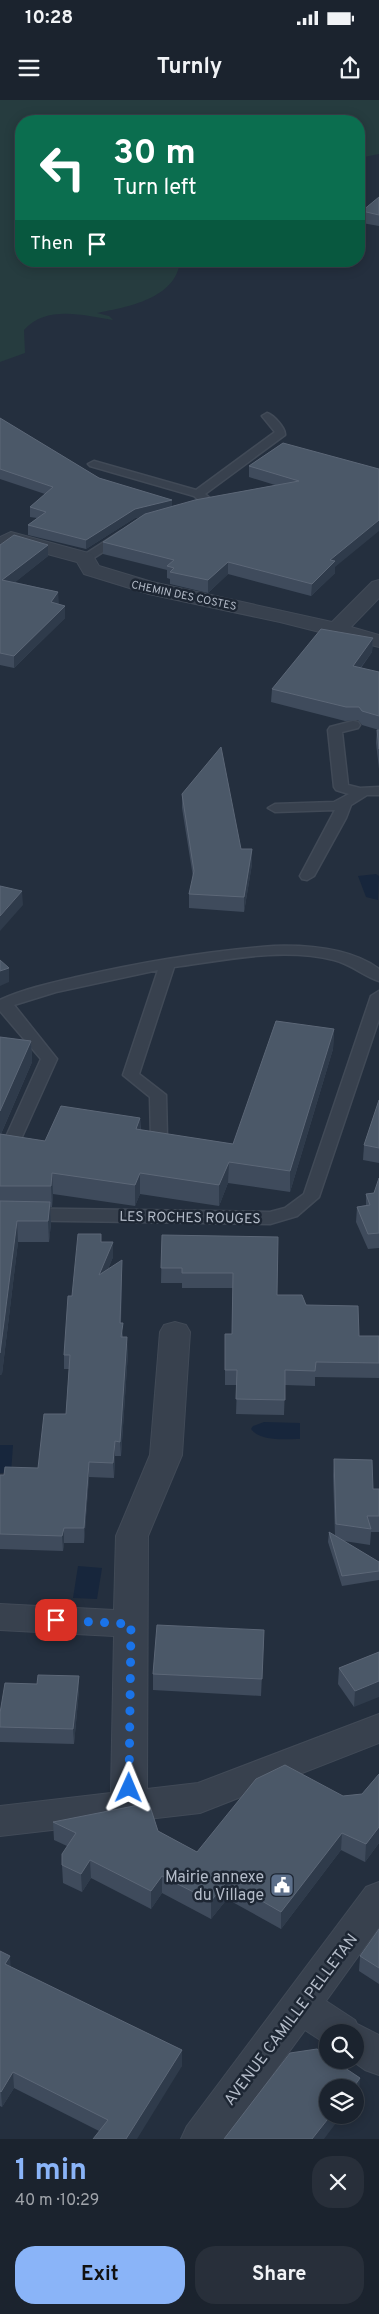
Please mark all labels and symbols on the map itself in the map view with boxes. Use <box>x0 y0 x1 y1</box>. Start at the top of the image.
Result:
street label: CHEMIN DES COSTES <box>130 578 238 614</box>
street label: LES ROCHES ROUGES <box>119 1209 261 1228</box>
pin <box>35 1599 77 1641</box>
position arrow <box>102 1761 154 1813</box>
place label: Mairie annexe du Village <box>165 1868 264 1906</box>
public building icon: Mairie annexe du Village <box>269 1872 295 1898</box>
street label: AVENUE CAMILLE PELLETAN <box>220 1930 363 2110</box>

